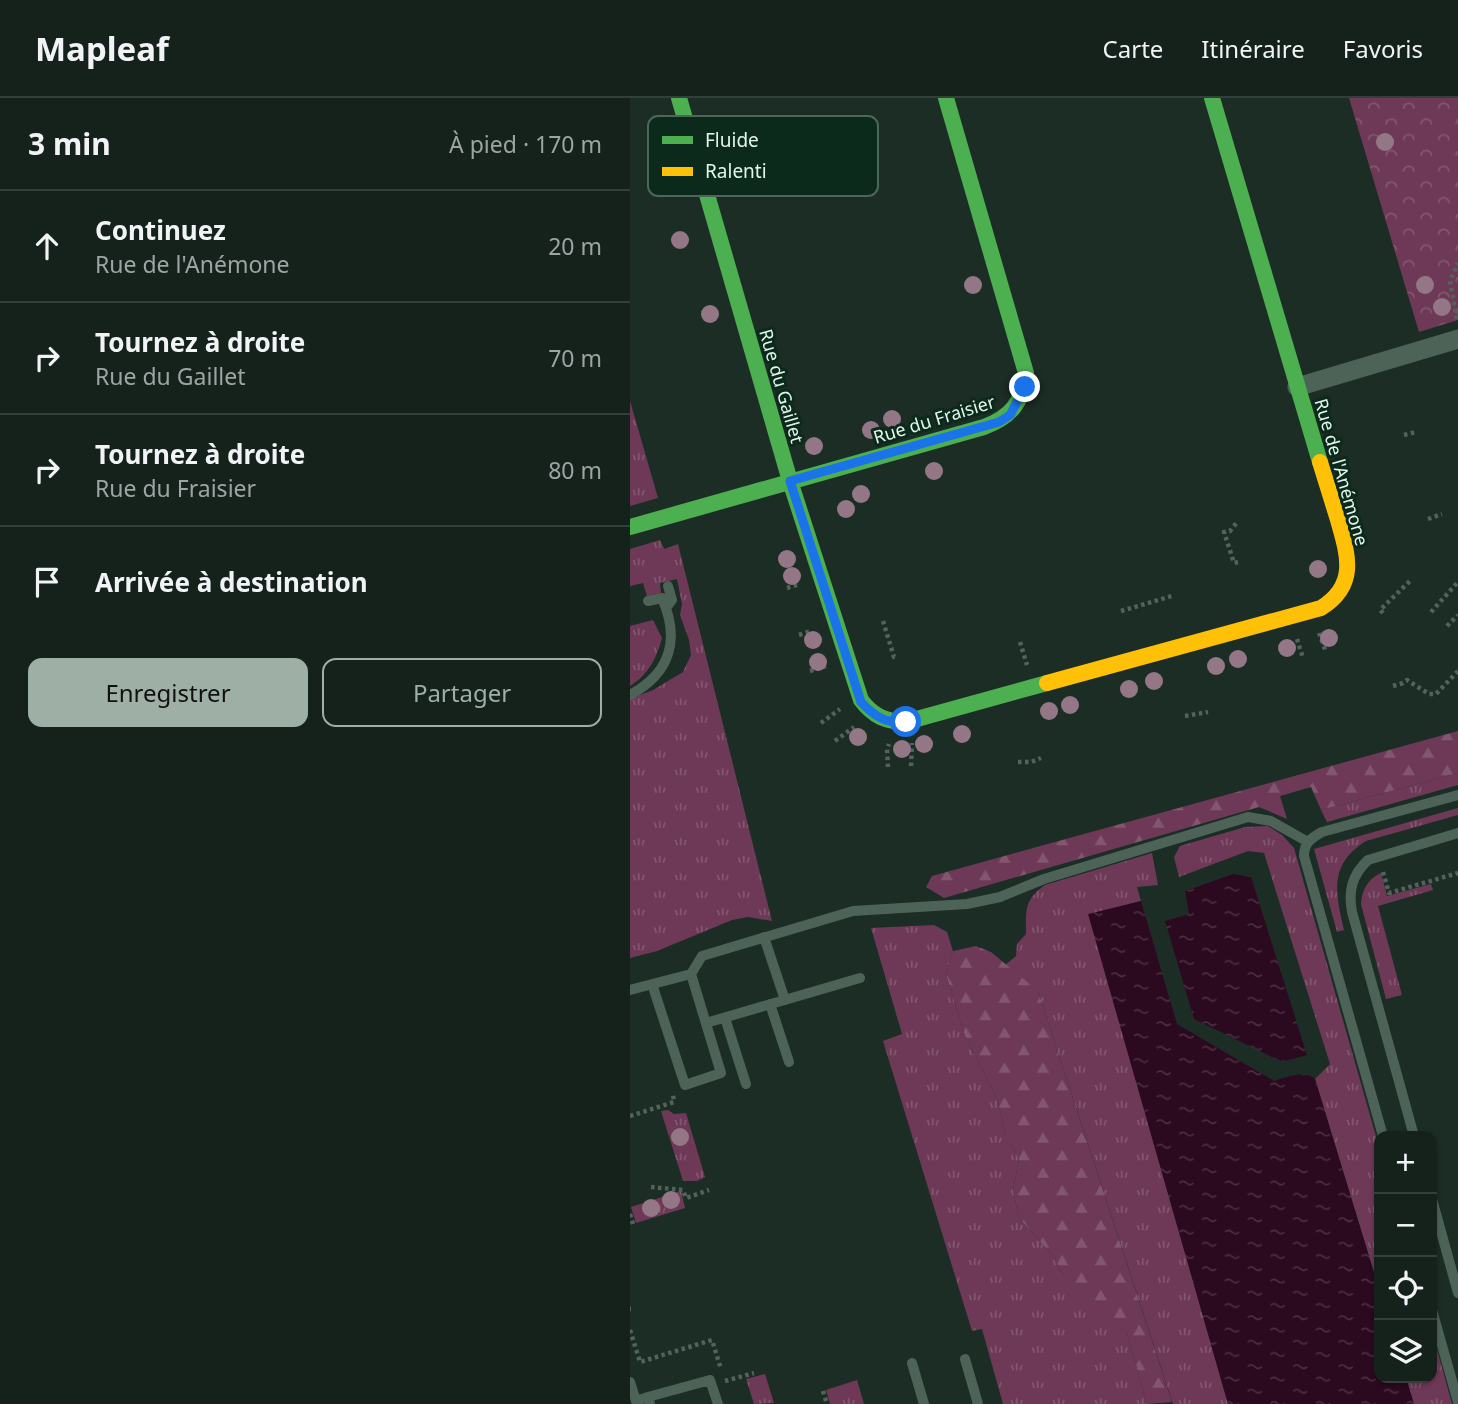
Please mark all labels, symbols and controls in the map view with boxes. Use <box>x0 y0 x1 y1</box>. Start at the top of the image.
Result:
text: Mapleaf <box>35 26 169 71</box>
text: Carte <box>1103 32 1163 65</box>
text: Itinéraire <box>1201 32 1305 65</box>
text: Favoris <box>1343 32 1423 65</box>
legend <box>648 116 878 196</box>
text: 3 min <box>28 123 111 164</box>
text: Fluide <box>705 127 759 153</box>
text: À pied · 170 m <box>449 128 602 160</box>
text: Ralenti <box>705 158 767 184</box>
text: Continuez <box>95 212 226 248</box>
icon: ahead <box>28 227 66 265</box>
text: 20 m <box>548 230 602 262</box>
text: Rue de l'Anémone <box>95 248 290 280</box>
text: Tournez à droite <box>95 324 305 360</box>
street label: Rue du Gaillet <box>754 326 810 446</box>
icon: right <box>28 339 66 377</box>
text: 70 m <box>548 342 602 374</box>
text: Rue du Gaillet <box>95 360 246 392</box>
route end <box>1009 371 1040 402</box>
street label: Rue du Fraisier <box>870 389 998 449</box>
street label: Rue de l'Anémone <box>1309 396 1375 548</box>
text: Tournez à droite <box>95 436 305 472</box>
icon: right <box>28 451 66 489</box>
text: 80 m <box>548 454 602 486</box>
text: Rue du Fraisier <box>95 472 256 504</box>
icon: arrive <box>28 563 66 601</box>
text: Arrivée à destination <box>95 564 368 600</box>
button: Enregistrer <box>28 658 308 727</box>
button: Partager <box>322 658 602 727</box>
route start <box>890 706 921 737</box>
map controls <box>1374 1131 1437 1383</box>
button: + <box>1374 1131 1437 1194</box>
button: − <box>1374 1194 1437 1257</box>
button: locate <box>1374 1257 1437 1320</box>
button: layers <box>1374 1320 1437 1383</box>

